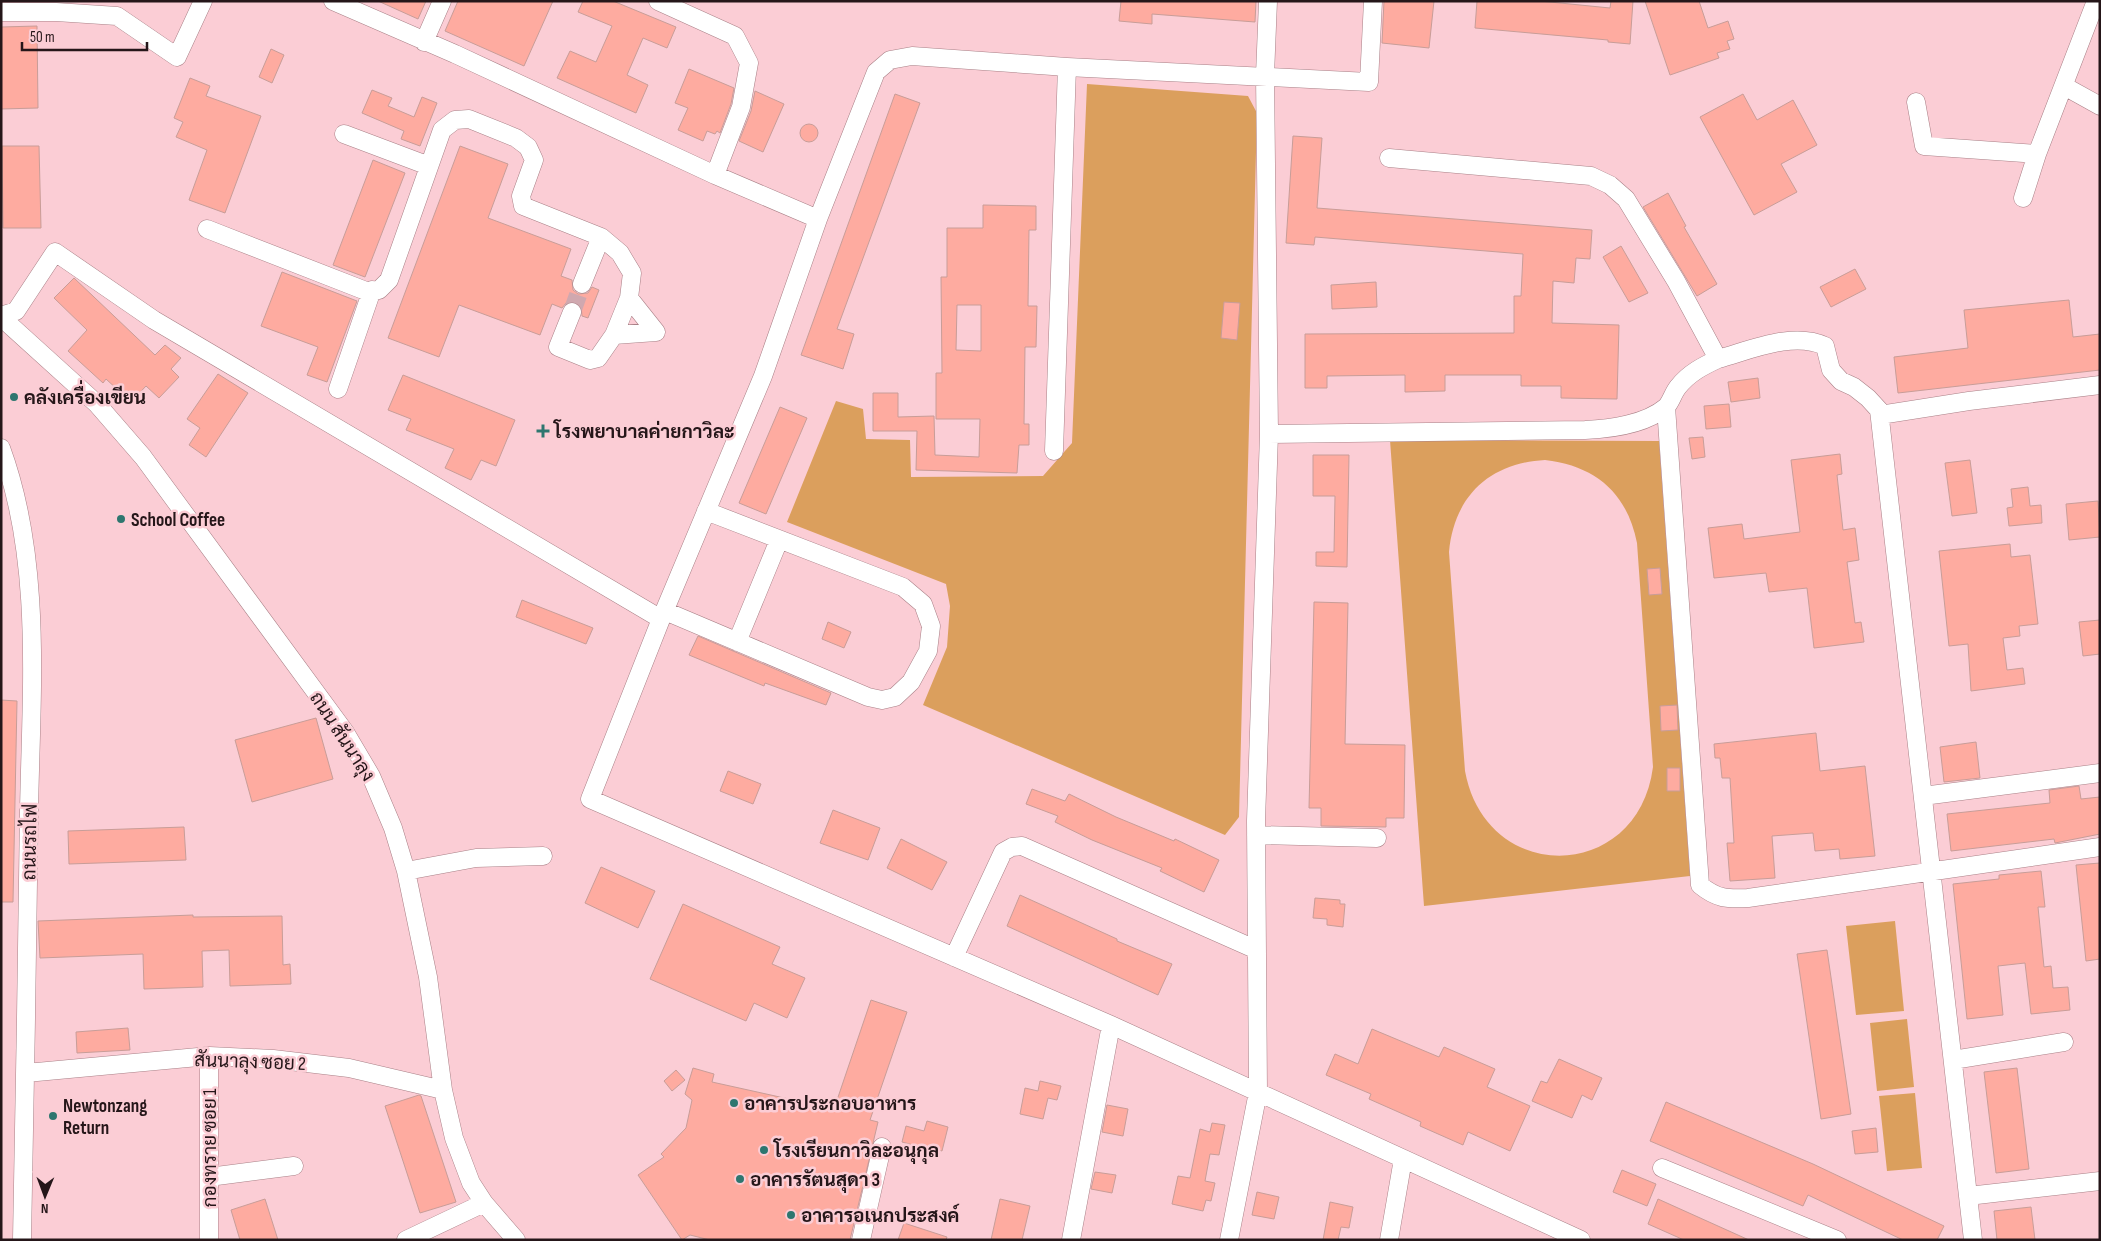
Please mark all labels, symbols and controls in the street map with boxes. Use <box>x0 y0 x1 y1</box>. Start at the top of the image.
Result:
scale bar <box>22 20 148 52</box>
text: 50 m <box>30 28 55 47</box>
place label: คลังเครื่องเขียน <box>24 380 146 410</box>
marker: คลังเครื่องเขียน <box>8 391 20 403</box>
place label: โรงพยาบาลค่ายกาวิละ <box>553 419 734 444</box>
marker: โรงพยาบาลค่ายกาวิละ <box>536 424 550 438</box>
place label: School Coffee <box>131 509 225 532</box>
marker: School Coffee <box>115 513 127 525</box>
street label: ถนน สันนาลุง <box>304 688 379 786</box>
street label: ถนนรถไฟ <box>16 804 43 881</box>
street label: สันนาลุง ซอย 2 <box>194 1049 306 1076</box>
street label: กองทราย ซอย 1 <box>199 1088 222 1207</box>
place label: อาคารประกอบอาหาร <box>744 1093 916 1116</box>
place label: Newtonzang Return <box>63 1095 147 1140</box>
marker: อาคารประกอบอาหาร <box>728 1097 740 1109</box>
marker: Newtonzang Return <box>47 1110 59 1122</box>
place label: โรงเรียนกาวิละอนุกุล <box>773 1138 939 1165</box>
marker: โรงเรียนกาวิละอนุกุล <box>758 1144 770 1156</box>
place label: อาคารรัตนสุดา 3 <box>750 1169 880 1194</box>
north arrow <box>20 1171 70 1221</box>
marker: อาคารรัตนสุดา 3 <box>734 1173 746 1185</box>
text: N <box>41 1200 49 1217</box>
place label: อาคารอเนกประสงค์ <box>801 1203 960 1228</box>
marker: อาคารอเนกประสงค์ <box>785 1209 797 1221</box>

